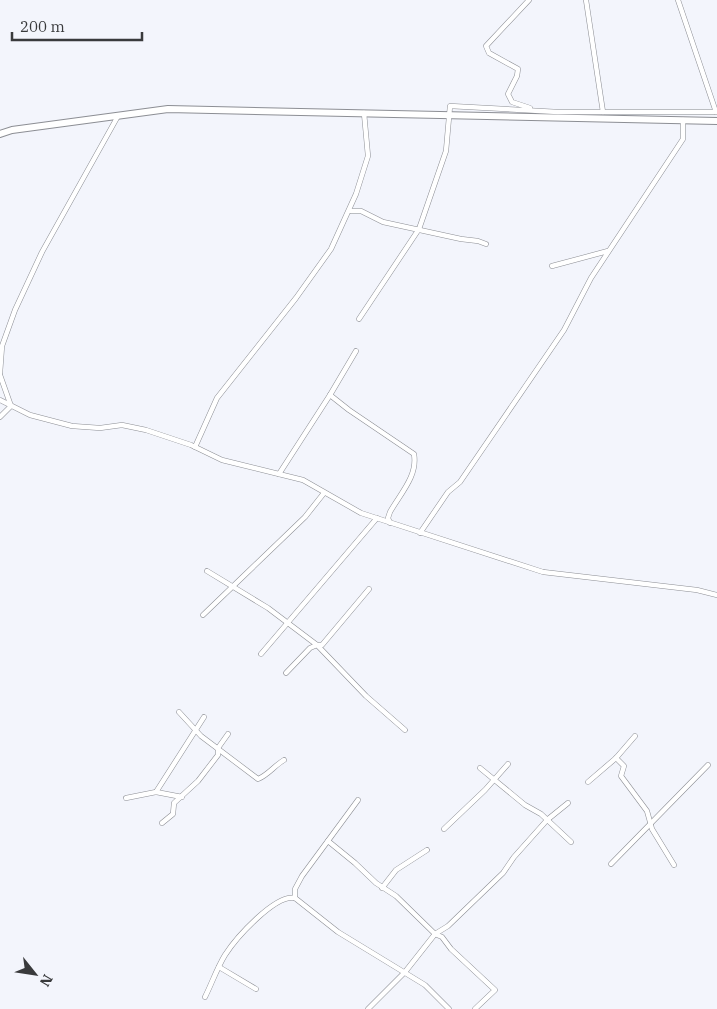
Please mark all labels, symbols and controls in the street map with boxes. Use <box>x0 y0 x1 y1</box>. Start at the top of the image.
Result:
scale bar <box>12 10 142 42</box>
text: 200 m <box>20 17 65 36</box>
north arrow <box>10 949 60 999</box>
text: N <box>36 971 57 990</box>

